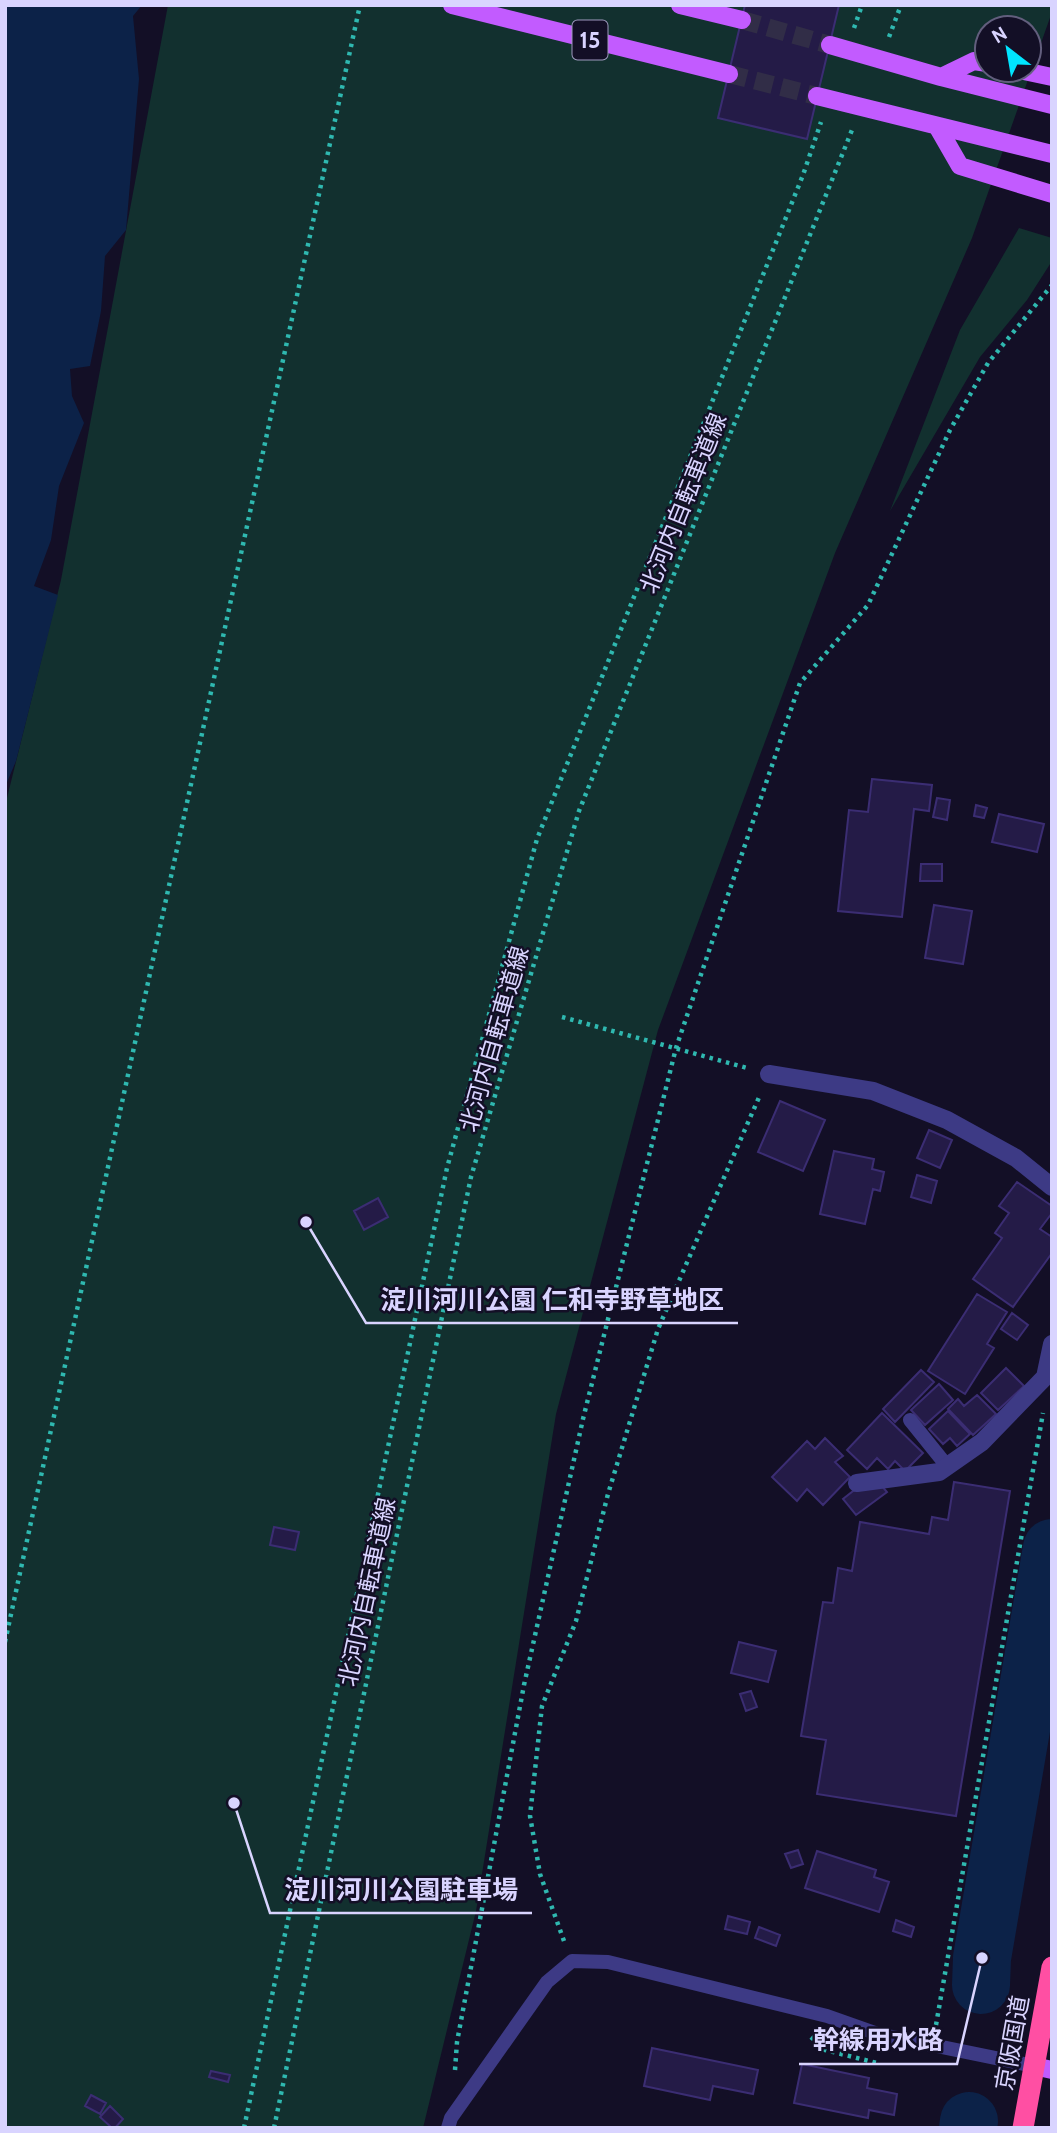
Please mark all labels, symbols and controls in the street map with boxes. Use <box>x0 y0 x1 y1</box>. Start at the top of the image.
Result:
north arrow <box>973 14 1043 84</box>
road number: 15 <box>572 20 608 60</box>
text: N <box>988 22 1011 48</box>
street label: 北河内自転車道線 <box>634 409 732 597</box>
street label: 北河内自転車道線 <box>454 943 534 1135</box>
callout: 淀川河川公園 仁和寺野草地区 <box>366 1276 738 1323</box>
text: 淀川河川公園 仁和寺野草地区 <box>380 1284 724 1316</box>
street label: 北河内自転車道線 <box>333 1495 401 1689</box>
callout: 淀川河川公園駐車場 <box>270 1866 532 1913</box>
text: 淀川河川公園駐車場 <box>284 1874 518 1906</box>
street label: 京阪国道 <box>989 1993 1035 2093</box>
callout: 幹線用水路 <box>799 2017 957 2064</box>
text: 幹線用水路 <box>813 2024 943 2056</box>

